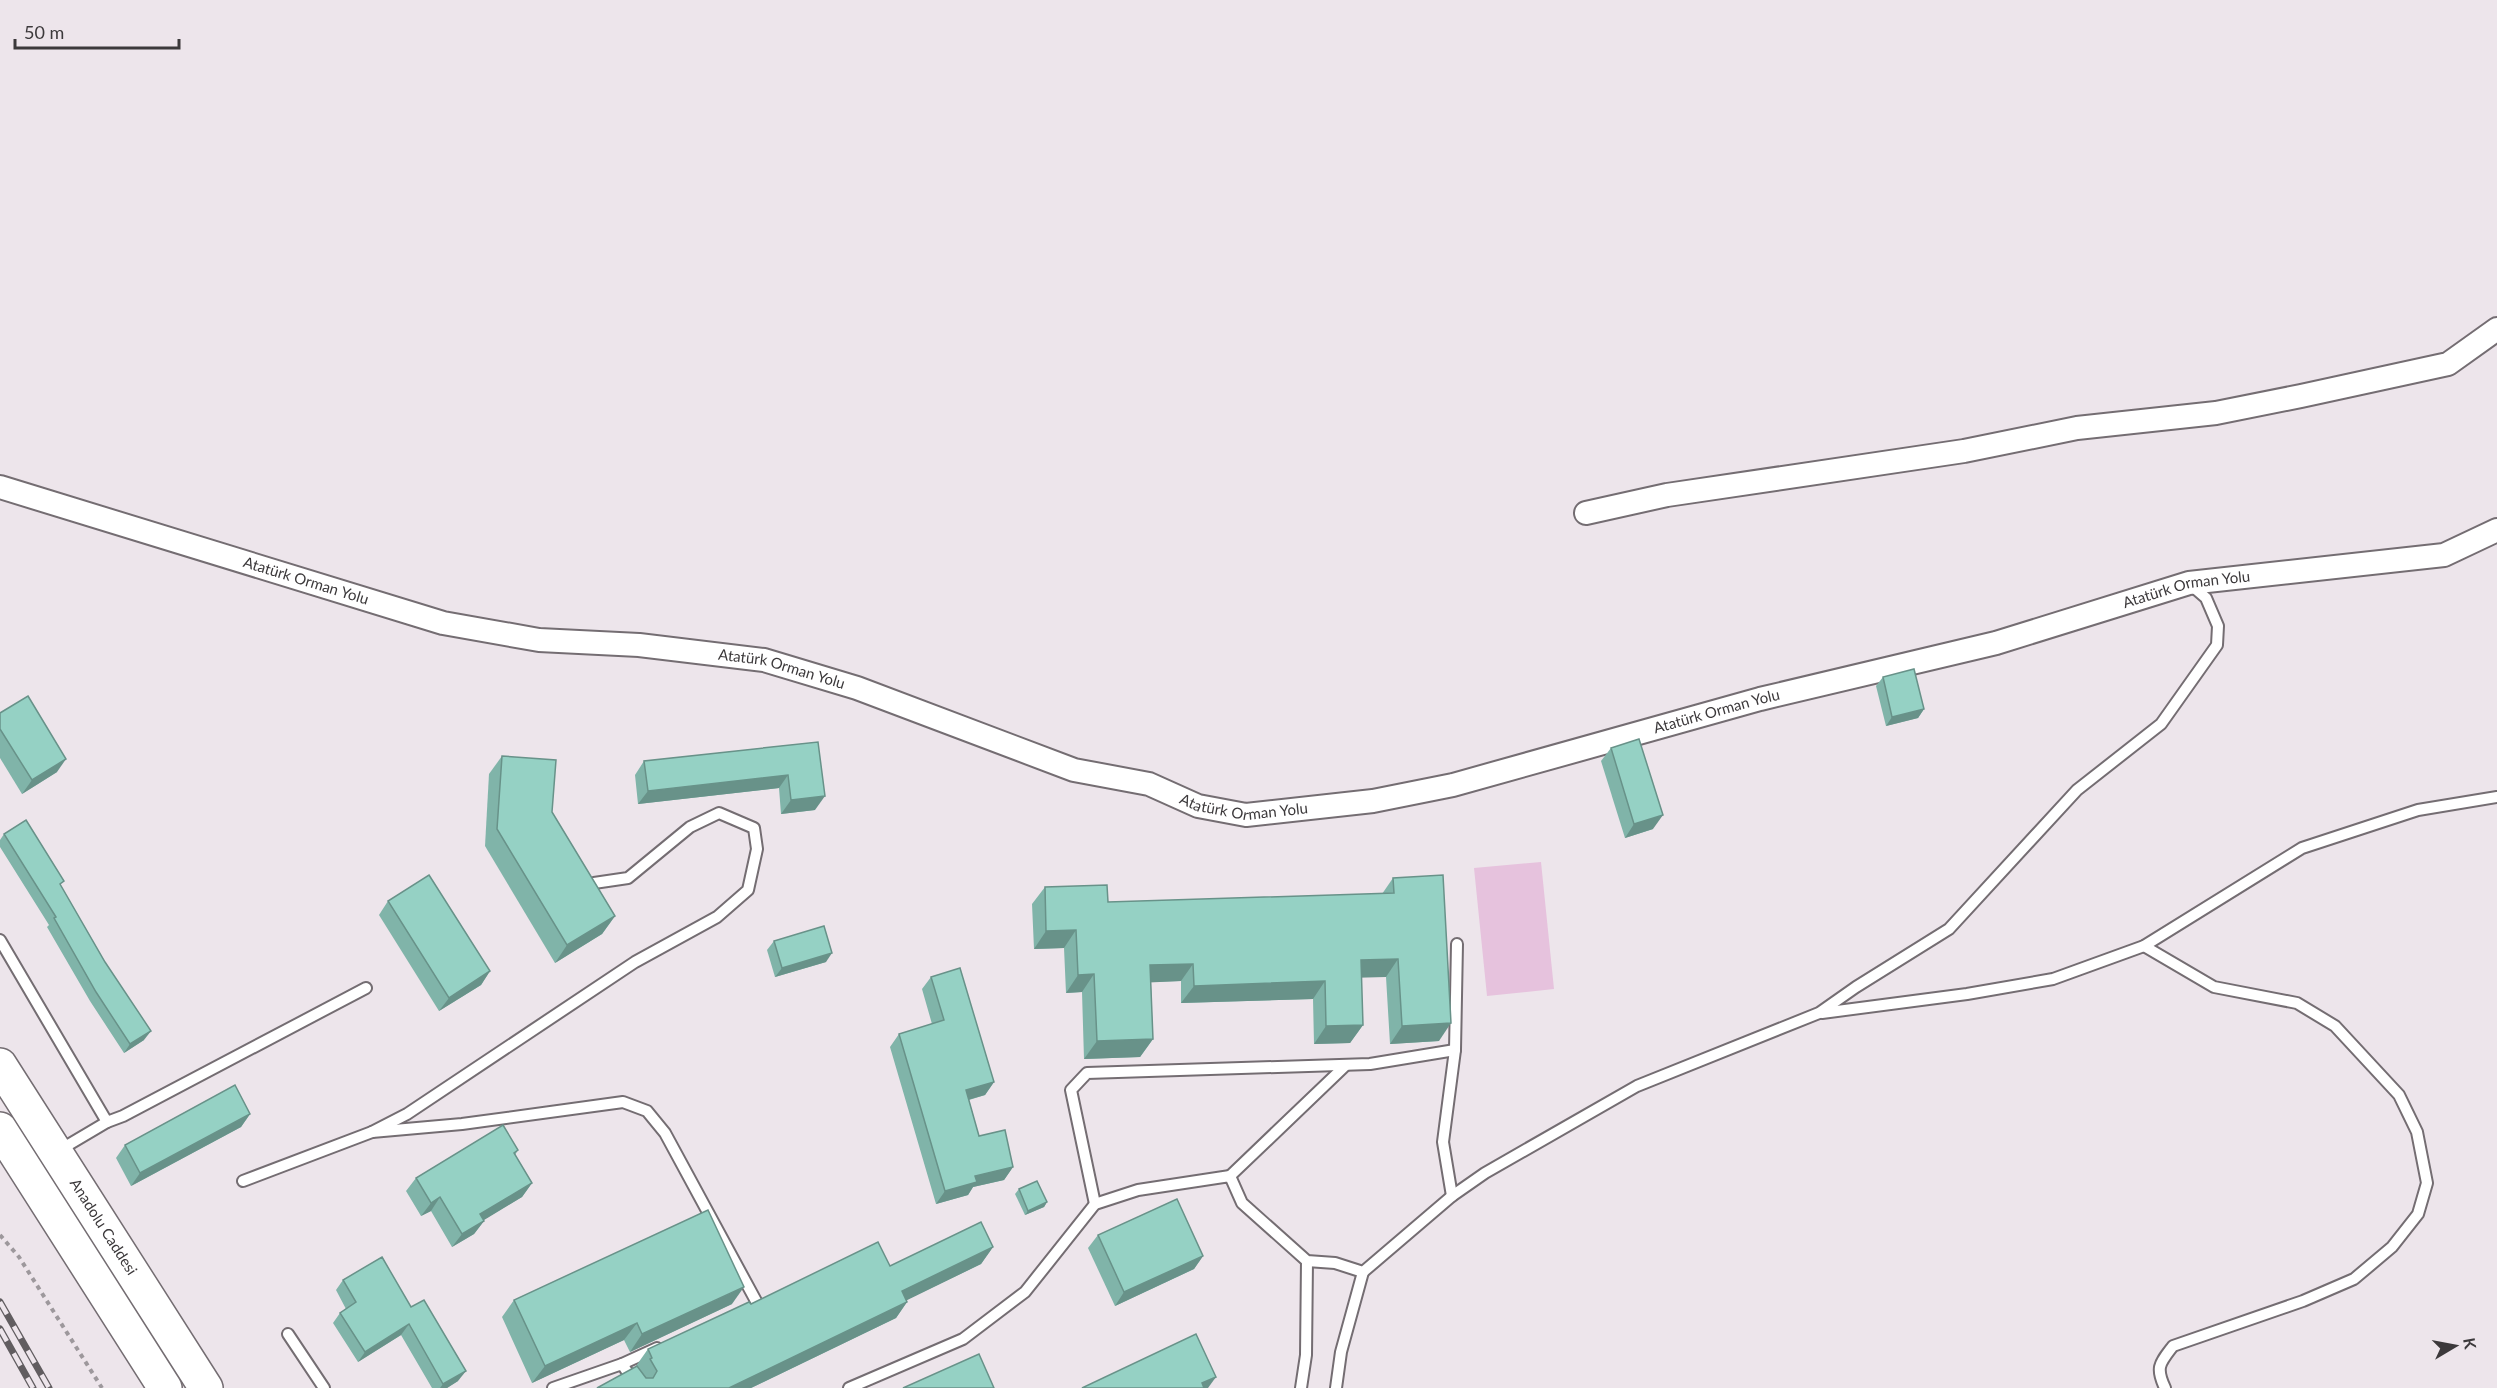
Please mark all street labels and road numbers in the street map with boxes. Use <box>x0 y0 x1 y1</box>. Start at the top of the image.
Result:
street label: Atatürk Orman Yolu <box>241 552 371 608</box>
street label: Atatürk Orman Yolu <box>2120 566 2251 611</box>
street label: Atatürk Orman Yolu <box>717 645 847 692</box>
street label: Atatürk Orman Yolu <box>1651 685 1781 736</box>
street label: Atatürk Orman Yolu <box>1177 789 1309 823</box>
street label: Anadolu Caddesi <box>67 1175 142 1278</box>

